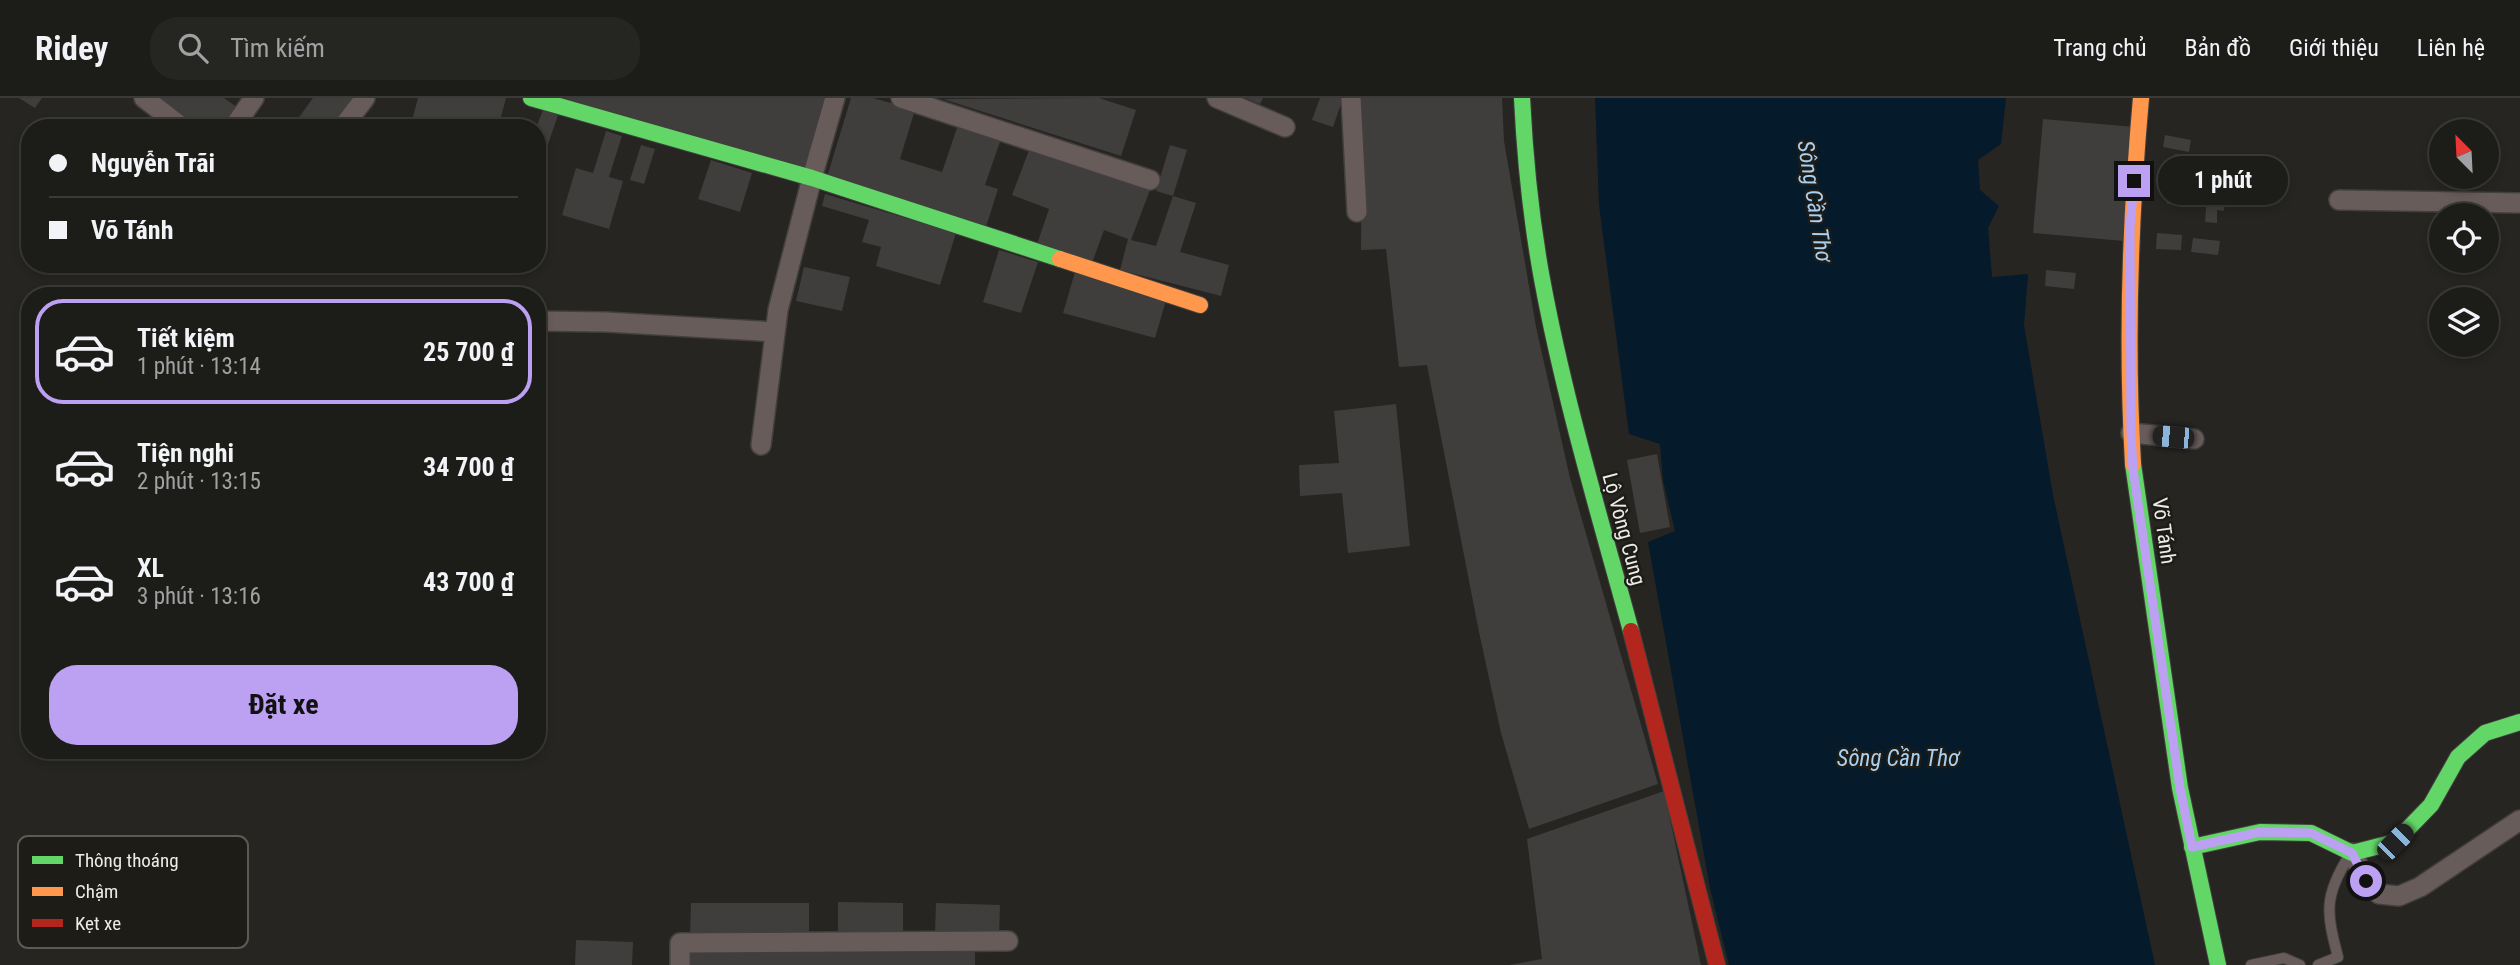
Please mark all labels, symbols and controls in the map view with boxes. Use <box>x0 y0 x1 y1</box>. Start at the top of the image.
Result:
search box <box>150 17 640 80</box>
text: Ridey <box>35 29 108 68</box>
icon: search <box>174 29 212 67</box>
text: Tìm kiếm <box>230 33 325 63</box>
text: Trang chủ <box>2053 34 2147 62</box>
text: Bản đồ <box>2185 34 2251 62</box>
text: Giới thiệu <box>2289 34 2379 62</box>
text: Liên hệ <box>2417 34 2485 62</box>
north arrow <box>2429 119 2499 189</box>
map controls <box>2429 119 2499 357</box>
water label: Sông Cần Thơ <box>1792 139 1838 265</box>
text: Nguyễn Trãi <box>91 148 215 178</box>
callout: 1 phút <box>2158 156 2288 206</box>
route end <box>2118 165 2150 197</box>
text: 1 phút <box>2194 167 2252 194</box>
button: locate <box>2429 203 2499 273</box>
text: Võ Tánh <box>91 215 173 245</box>
button: layers <box>2429 287 2499 357</box>
icon: car <box>53 320 116 383</box>
text: Tiết kiệm <box>137 323 235 353</box>
text: 25 700 ₫ <box>423 337 514 367</box>
text: 1 phút · 13:14 <box>137 353 261 380</box>
car <box>2152 425 2195 449</box>
icon: car <box>53 435 116 498</box>
text: Tiện nghi <box>137 438 234 468</box>
text: 34 700 ₫ <box>423 452 514 482</box>
text: 2 phút · 13:15 <box>137 468 261 495</box>
street label: Lộ Vòng Cung <box>1598 470 1650 588</box>
street label: Võ Tánh <box>2147 496 2181 566</box>
icon: car <box>53 550 116 613</box>
text: XL <box>137 553 164 583</box>
text: 43 700 ₫ <box>423 567 514 597</box>
text: 3 phút · 13:16 <box>137 583 261 610</box>
button: Đặt xe <box>49 665 518 745</box>
water label: Sông Cần Thơ <box>1837 745 1961 772</box>
car <box>2373 820 2418 864</box>
legend <box>18 836 248 948</box>
text: Thông thoáng <box>75 849 179 872</box>
route start <box>2350 865 2382 897</box>
text: Chậm <box>75 880 118 903</box>
text: Kẹt xe <box>75 912 121 935</box>

